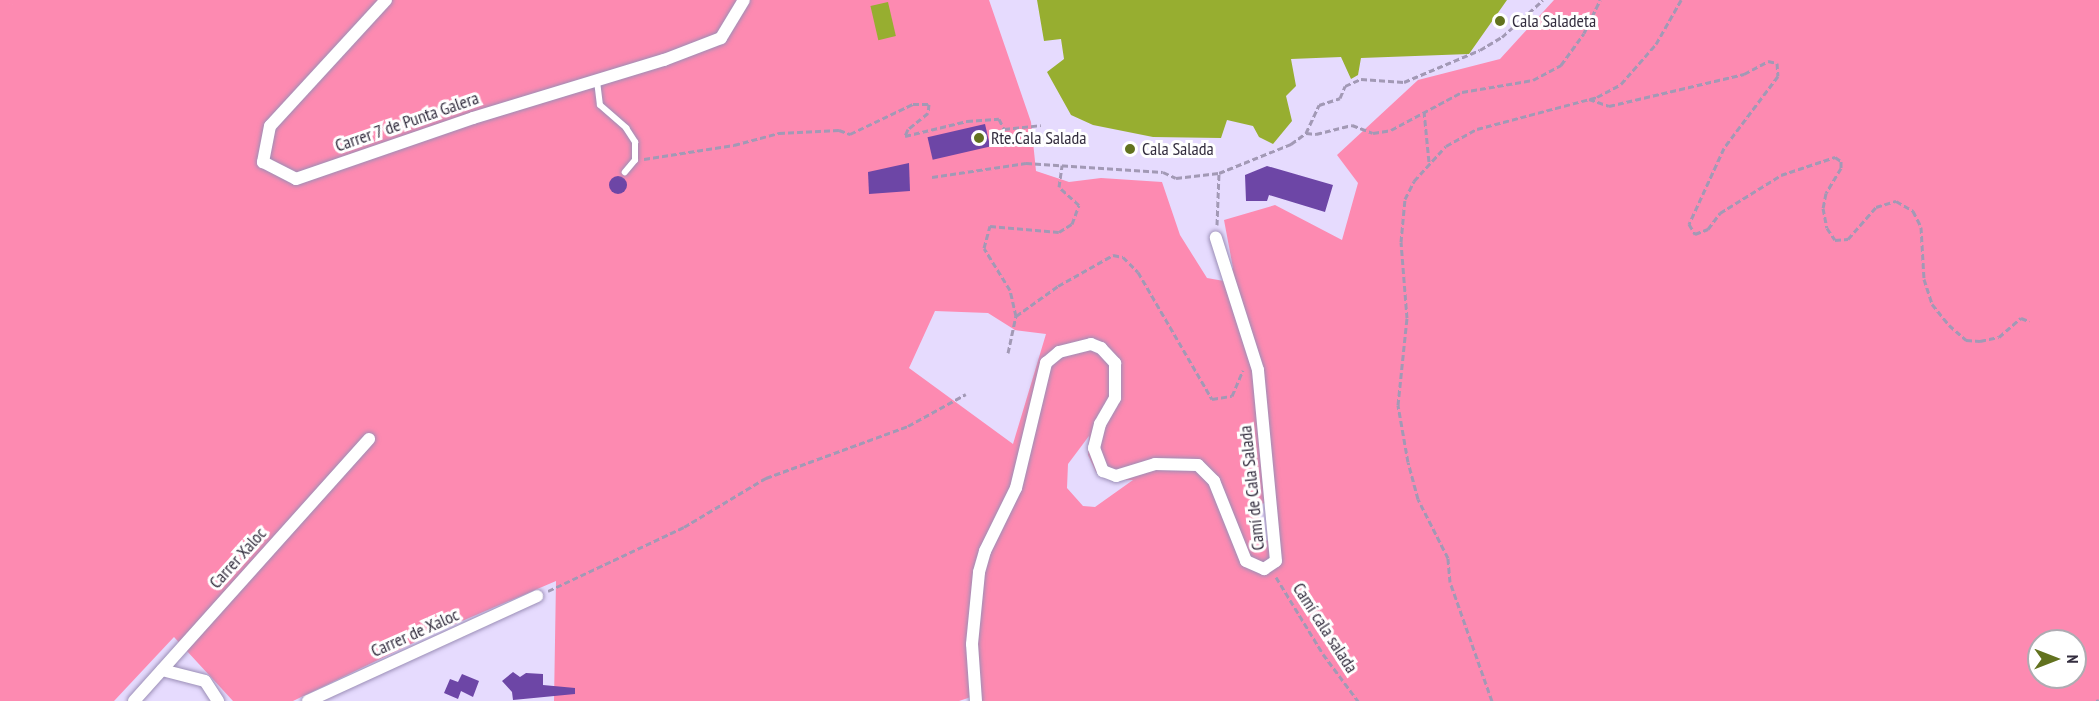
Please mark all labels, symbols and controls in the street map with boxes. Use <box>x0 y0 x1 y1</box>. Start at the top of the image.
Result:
place label: Cala Saladeta <box>1512 10 1596 32</box>
marker: Cala Saladeta <box>1493 14 1507 28</box>
street label: Carrer 7 de Punta Galera <box>332 87 482 157</box>
place label: Rte.Cala Salada <box>991 127 1086 149</box>
marker: Rte.Cala Salada <box>972 131 986 145</box>
place label: Cala Salada <box>1142 138 1214 160</box>
marker: Cala Salada <box>1123 142 1137 156</box>
street label: Camí de Cala Salada <box>1235 425 1269 551</box>
street label: Carrer Xaloc <box>205 523 271 593</box>
street label: Camí cala salada <box>1288 579 1362 677</box>
street label: Carrer de Xaloc <box>367 604 463 662</box>
north arrow <box>2027 629 2087 689</box>
text: N <box>2063 655 2083 663</box>

